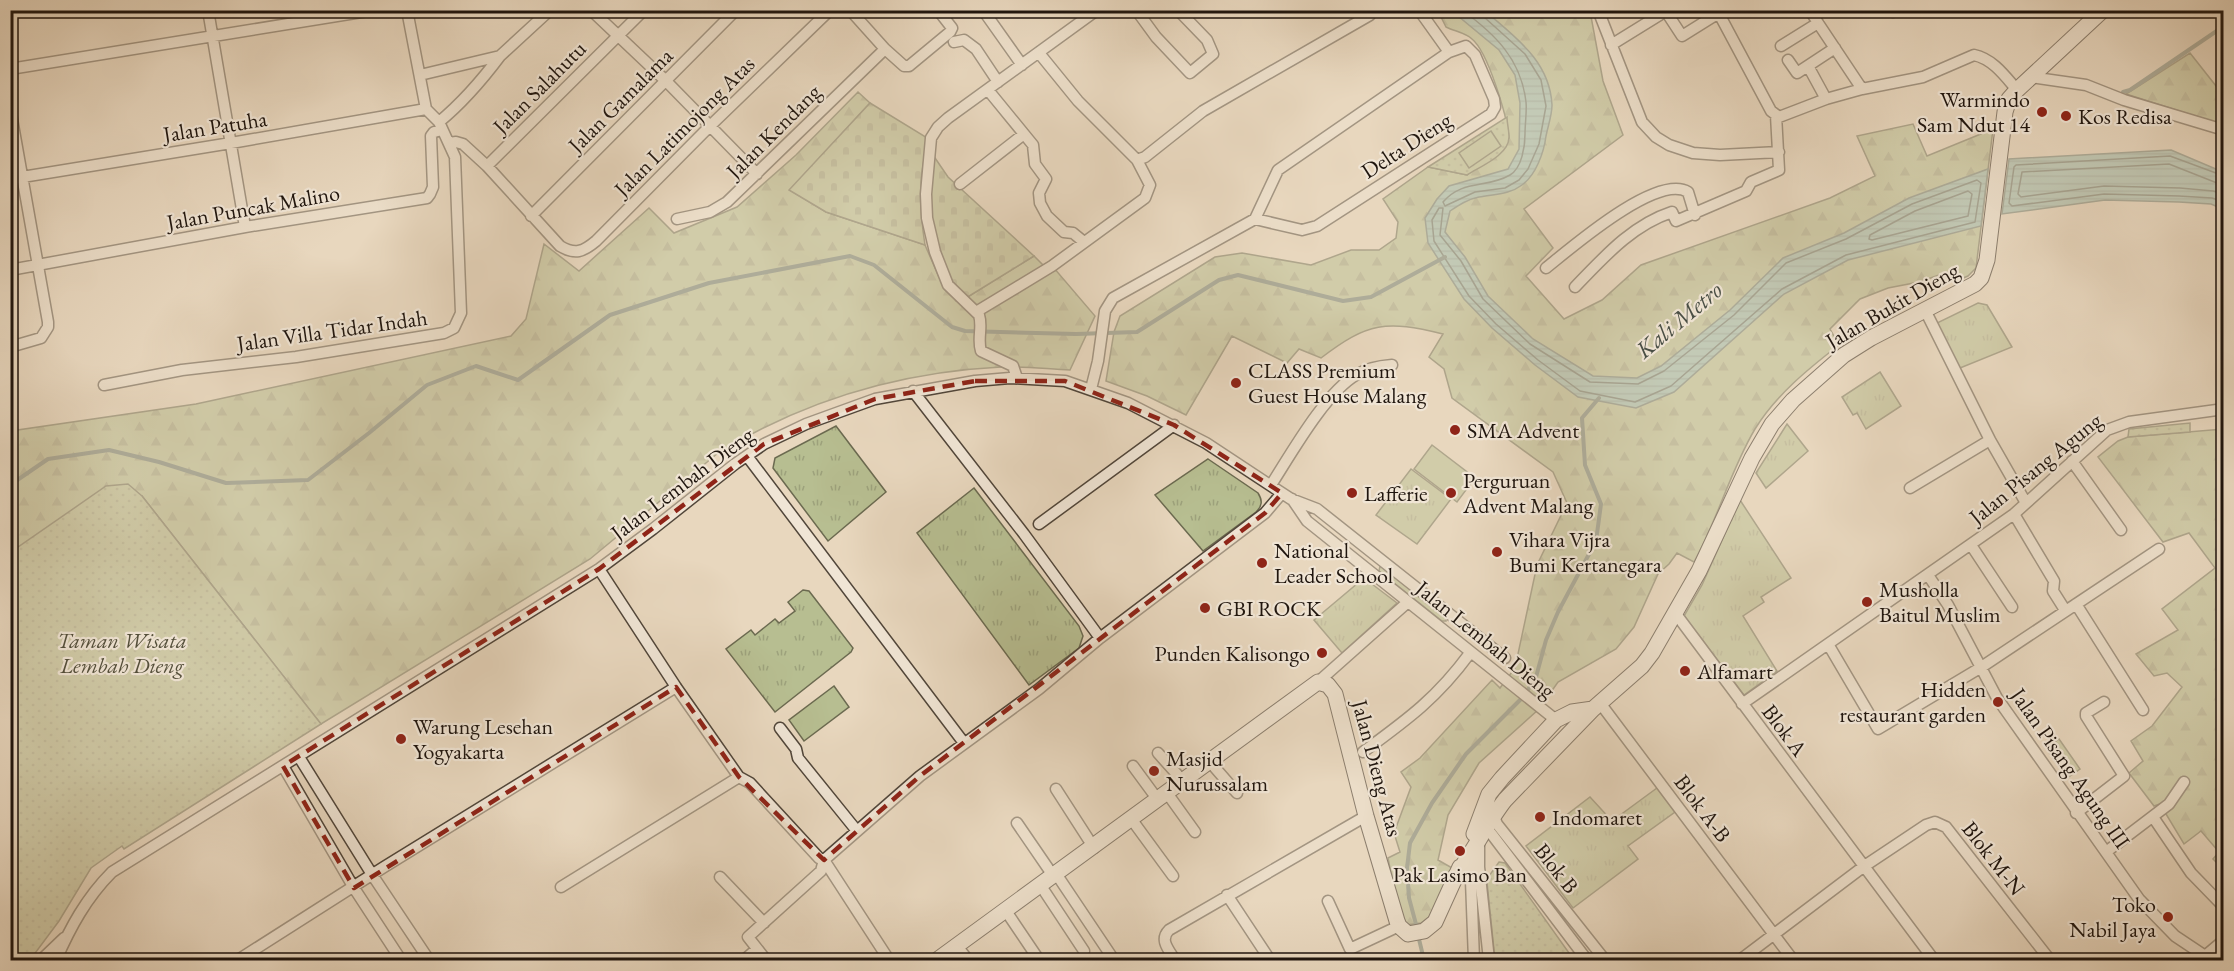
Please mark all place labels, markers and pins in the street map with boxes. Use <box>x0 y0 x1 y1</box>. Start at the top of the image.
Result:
place label: Warmindo Sam Ndut 14 <box>1917 85 2030 139</box>
place label: Kos Redisa <box>2078 102 2172 131</box>
marker: Warmindo Sam Ndut 14 <box>2035 105 2049 119</box>
marker: Kos Redisa <box>2059 109 2073 123</box>
place label: CLASS Premium Guest House Malang <box>1248 356 1427 410</box>
marker: CLASS Premium Guest House Malang <box>1229 376 1243 390</box>
place label: SMA Advent <box>1467 416 1579 445</box>
marker: SMA Advent <box>1448 423 1462 437</box>
place label: Perguruan Advent Malang <box>1462 466 1594 520</box>
place label: Lafferie <box>1364 479 1428 508</box>
marker: Lafferie <box>1345 486 1359 500</box>
marker: Perguruan Advent Malang <box>1444 486 1458 500</box>
place label: Vihara Vijra Bumi Kertanegara <box>1509 525 1662 579</box>
place label: National Leader School <box>1274 536 1393 590</box>
marker: Vihara Vijra Bumi Kertanegara <box>1490 545 1504 559</box>
marker: National Leader School <box>1255 556 1269 570</box>
place label: Musholla Baitul Muslim <box>1879 575 2001 629</box>
place label: GBI ROCK <box>1217 594 1322 623</box>
marker: Musholla Baitul Muslim <box>1860 595 1874 609</box>
marker: GBI ROCK <box>1198 601 1212 615</box>
place label: Punden Kalisongo <box>1154 639 1310 668</box>
marker: Punden Kalisongo <box>1315 646 1329 660</box>
place label: Alfamart <box>1696 657 1773 686</box>
marker: Alfamart <box>1678 664 1692 678</box>
place label: Hidden restaurant garden <box>1840 675 1986 729</box>
marker: Hidden restaurant garden <box>1991 695 2005 709</box>
place label: Warung Lesehan Yogyakarta <box>413 712 553 766</box>
marker: Warung Lesehan Yogyakarta <box>394 732 408 746</box>
place label: Masjid Nurussalam <box>1166 744 1268 798</box>
marker: Masjid Nurussalam <box>1147 764 1161 778</box>
place label: Indomaret <box>1552 803 1642 832</box>
marker: Indomaret <box>1533 810 1547 824</box>
marker: Pak Lasimo Ban <box>1453 844 1467 858</box>
place label: Pak Lasimo Ban <box>1393 860 1528 889</box>
place label: Toko Nabil Jaya <box>2069 890 2156 944</box>
marker: Toko Nabil Jaya <box>2161 910 2175 924</box>

